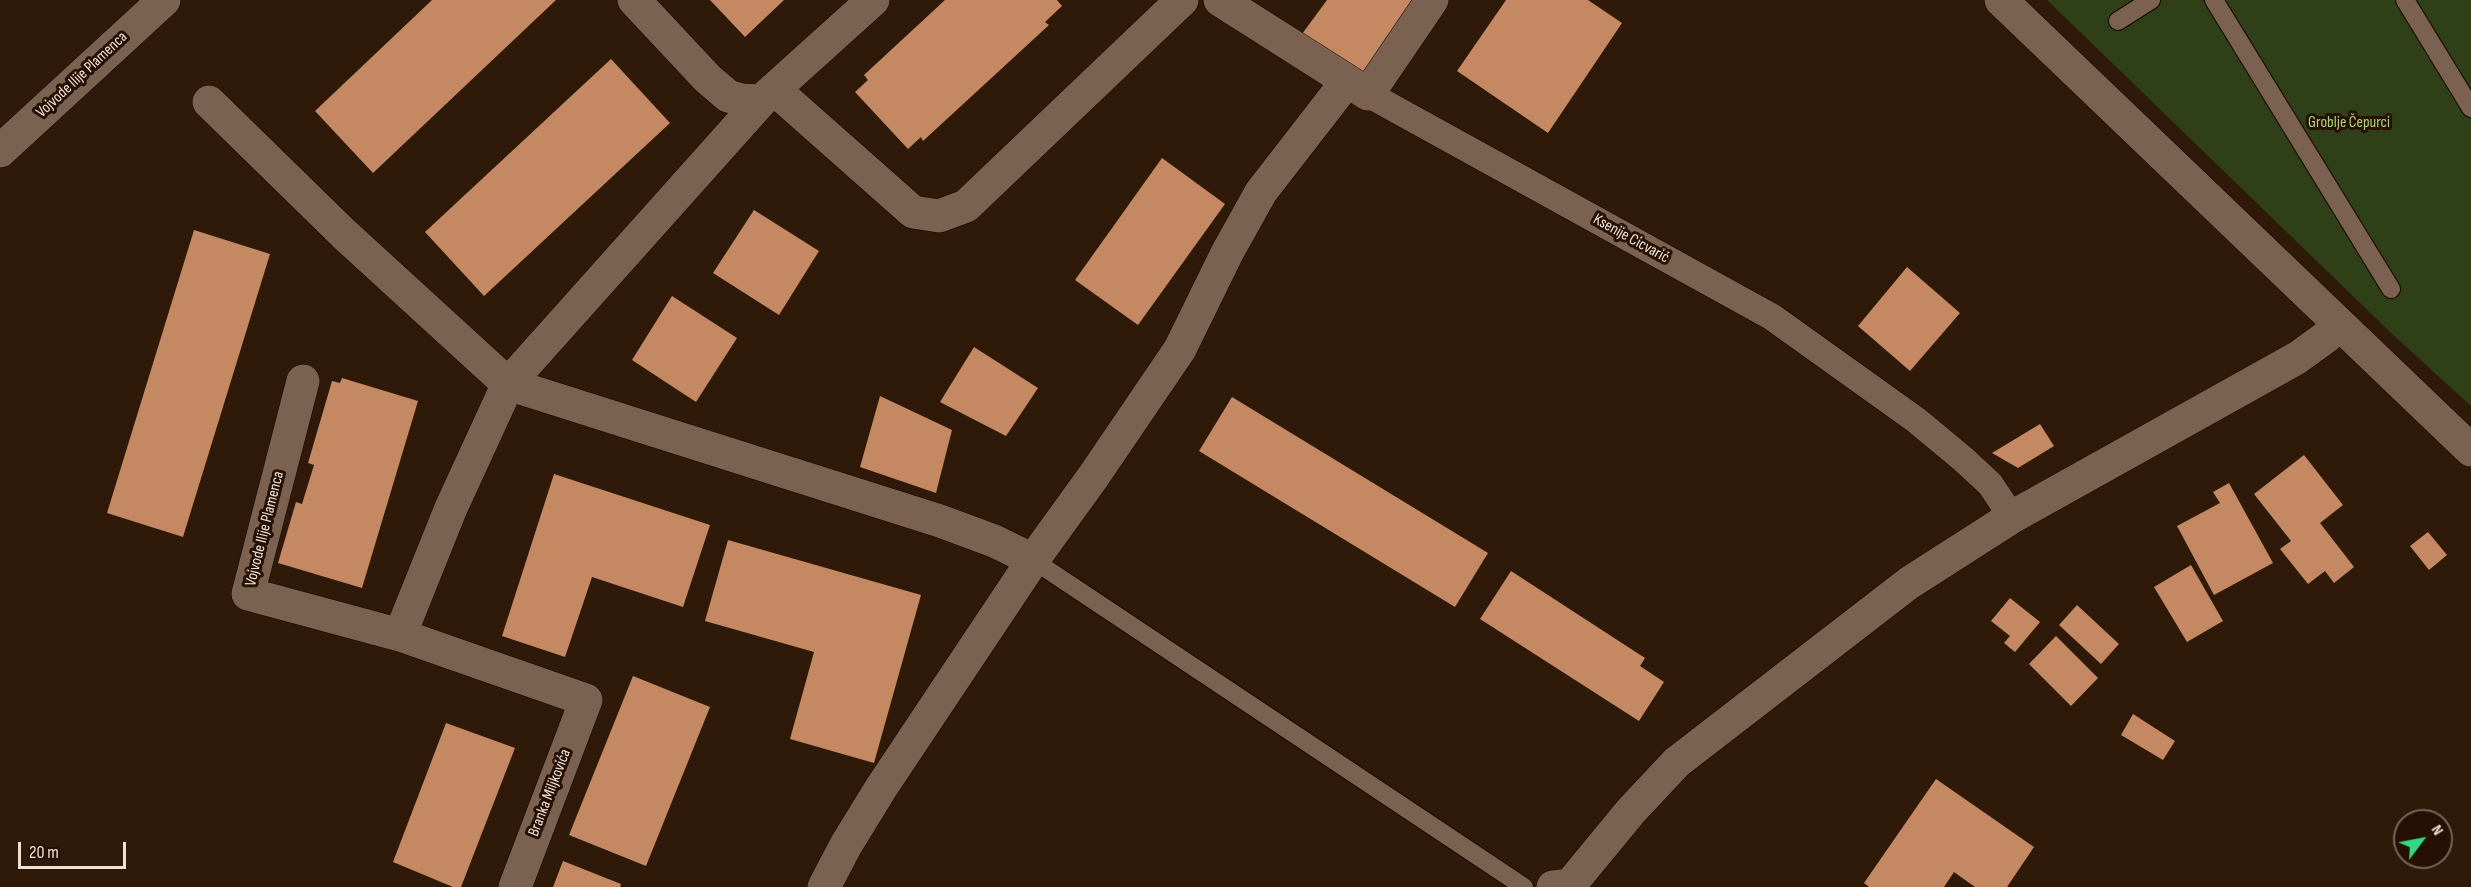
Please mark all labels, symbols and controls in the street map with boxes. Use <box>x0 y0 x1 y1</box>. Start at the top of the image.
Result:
street label: Vojvode Ilije Plamenca <box>32 28 132 122</box>
park label: Groblje Čepurci <box>2308 113 2390 133</box>
street label: Ksenije Cicvarić <box>1590 210 1672 268</box>
street label: Vojvode Ilije Plamenca <box>241 470 289 588</box>
street label: Branka Miljkovića <box>525 747 575 839</box>
north arrow <box>2393 809 2453 869</box>
text: N <box>2427 822 2447 839</box>
scale bar <box>21 830 129 868</box>
text: 20 m <box>29 842 59 863</box>

